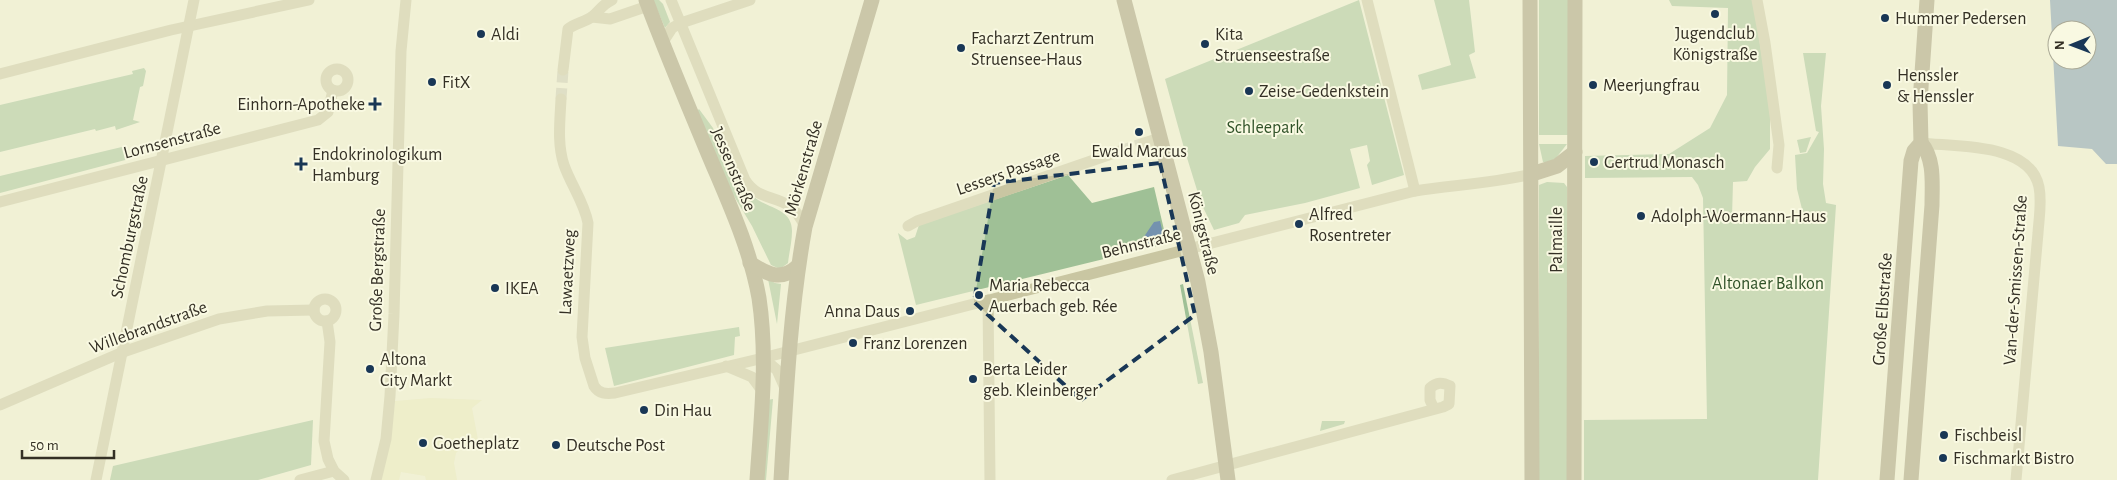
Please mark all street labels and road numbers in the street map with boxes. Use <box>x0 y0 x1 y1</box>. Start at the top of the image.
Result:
street label: Mörkenstraße <box>782 118 826 218</box>
street label: Lornsenstraße <box>122 119 223 163</box>
street label: Jessenstraße <box>707 125 759 214</box>
street label: Lessers Passage <box>954 147 1063 199</box>
street label: Schomburgstraße <box>108 174 152 300</box>
street label: Königstraße <box>1184 190 1222 277</box>
street label: Van-der-Smissen-Straße <box>2001 194 2031 366</box>
street label: Palmaille <box>1548 207 1566 273</box>
street label: Große Bergstraße <box>367 208 389 332</box>
street label: Behnstraße <box>1100 225 1183 262</box>
street label: Lawaetzweg <box>557 228 579 315</box>
street label: Große Elbstraße <box>1870 252 1896 366</box>
street label: Willebrandstraße <box>87 298 210 358</box>

